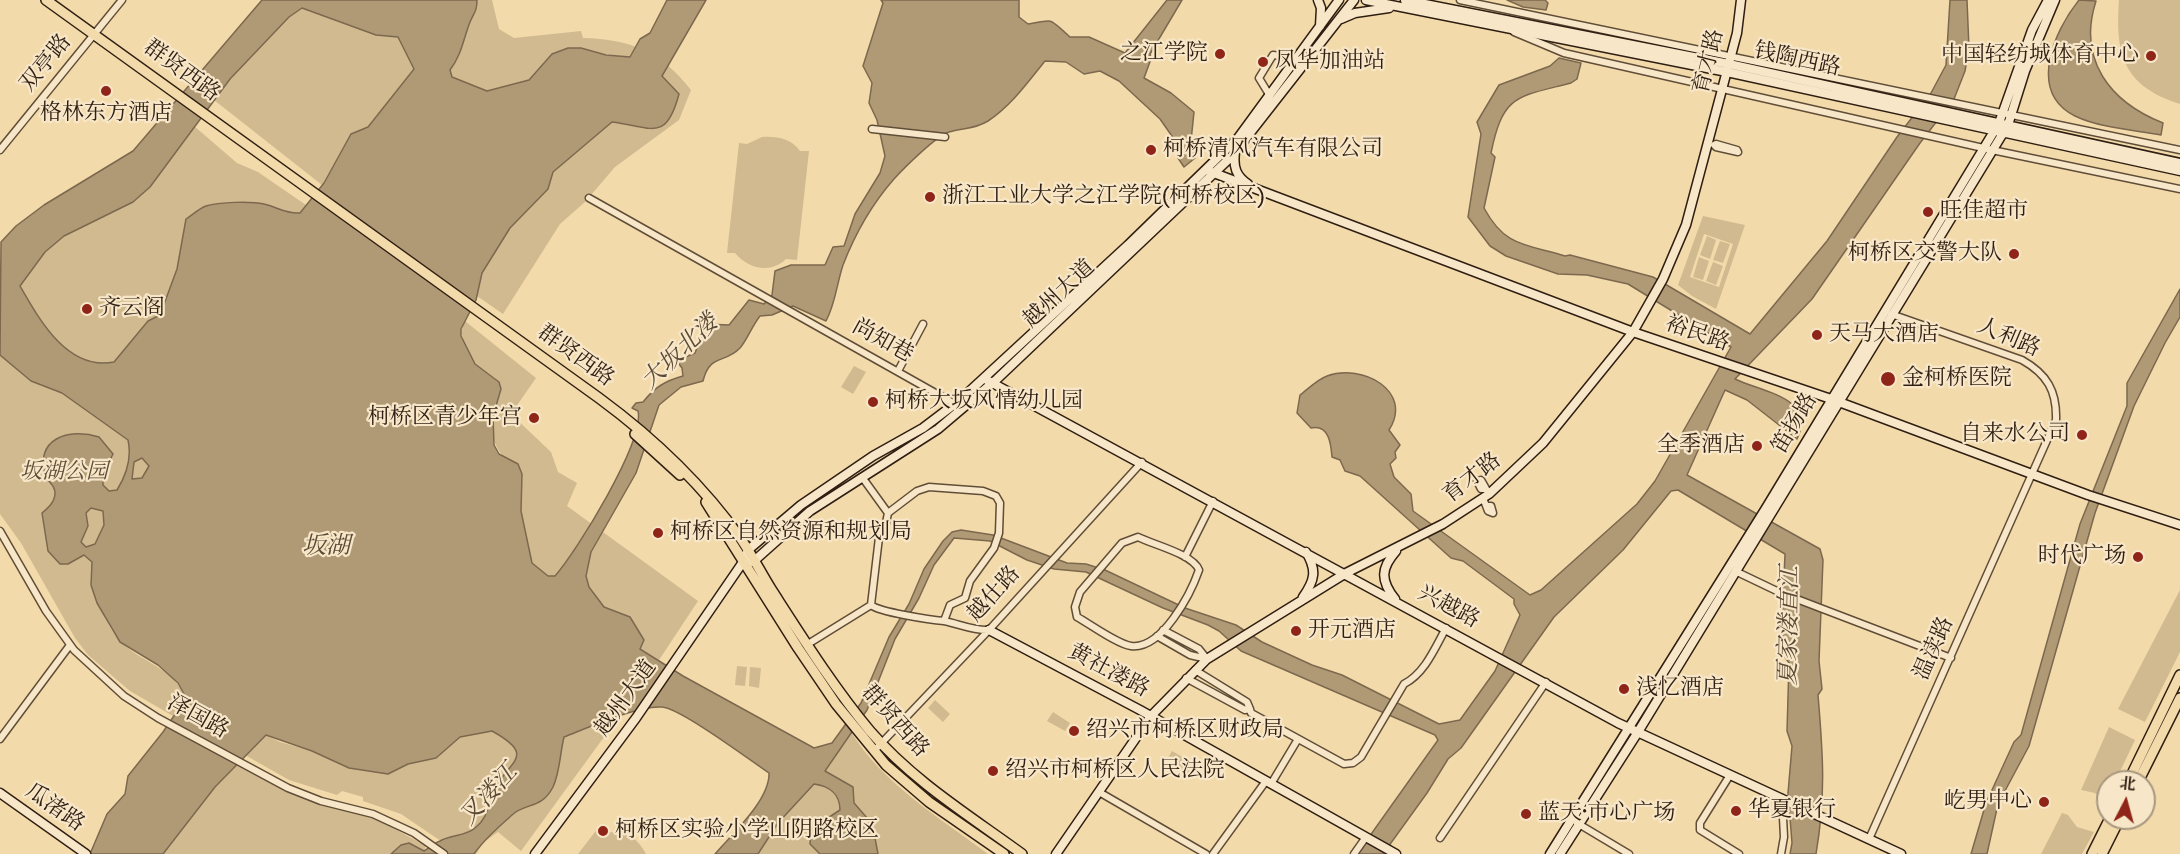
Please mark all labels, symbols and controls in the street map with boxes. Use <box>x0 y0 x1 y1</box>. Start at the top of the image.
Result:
street label: 育才路 <box>1689 27 1731 97</box>
street label: 双亭路 <box>16 30 78 98</box>
street label: 群贤西路 <box>138 35 224 109</box>
street label: 钱陶西路 <box>1751 39 1843 83</box>
place label: 之江学院 <box>1120 41 1208 67</box>
place label: 中国轻纺城体育中心 <box>1941 43 2139 69</box>
marker: 之江学院 <box>1213 47 1227 61</box>
place label: 凤华加油站 <box>1275 49 1385 75</box>
marker: 中国轻纺城体育中心 <box>2144 49 2158 63</box>
marker: 凤华加油站 <box>1256 55 1270 69</box>
marker: 格林东方酒店 <box>99 84 113 98</box>
place label: 格林东方酒店 <box>40 101 172 127</box>
place label: 柯桥清风汽车有限公司 <box>1163 137 1383 163</box>
marker: 柯桥清风汽车有限公司 <box>1144 143 1158 157</box>
place label: 浙江工业大学之江学院(柯桥校区) <box>942 184 1265 210</box>
marker: 浙江工业大学之江学院(柯桥校区) <box>923 190 937 204</box>
place label: 旺佳超市 <box>1940 199 2028 225</box>
marker: 旺佳超市 <box>1921 205 1935 219</box>
place label: 柯桥区交警大队 <box>1848 241 2002 267</box>
marker: 柯桥区交警大队 <box>2007 247 2021 261</box>
street label: 越州大道 <box>1019 255 1101 335</box>
place label: 齐云阁 <box>99 296 165 322</box>
marker: 齐云阁 <box>80 302 94 316</box>
water label: 大坂北溇 <box>636 309 726 397</box>
street label: 裕民路 <box>1662 312 1732 358</box>
street label: 尚知巷 <box>847 314 917 370</box>
street label: 人利路 <box>1972 314 2044 364</box>
street label: 群贤西路 <box>532 320 618 394</box>
place label: 天马大酒店 <box>1829 322 1939 348</box>
marker: 天马大酒店 <box>1810 328 1824 342</box>
place label: 金柯桥医院 <box>1902 366 2012 392</box>
marker: 金柯桥医院 <box>1879 370 1897 388</box>
place label: 柯桥大坂风情幼儿园 <box>885 389 1083 415</box>
street label: 笛扬路 <box>1768 389 1824 459</box>
marker: 柯桥大坂风情幼儿园 <box>866 395 880 409</box>
place label: 柯桥区青少年宫 <box>368 405 522 431</box>
marker: 柯桥区青少年宫 <box>527 411 541 425</box>
place label: 自来水公司 <box>1960 422 2070 448</box>
marker: 自来水公司 <box>2075 428 2089 442</box>
place label: 全季酒店 <box>1657 433 1745 459</box>
marker: 全季酒店 <box>1750 439 1764 453</box>
street label: 育才路 <box>1439 448 1507 510</box>
park label: 坂湖公园 <box>20 460 108 486</box>
place label: 柯桥区自然资源和规划局 <box>670 520 912 546</box>
marker: 柯桥区自然资源和规划局 <box>651 526 665 540</box>
water label: 坂湖 <box>302 534 350 562</box>
place label: 时代广场 <box>2038 544 2126 570</box>
marker: 时代广场 <box>2131 550 2145 564</box>
street label: 越仕路 <box>963 562 1027 628</box>
water label: 夏家溇直江 <box>1776 566 1806 686</box>
street label: 兴越路 <box>1413 581 1483 635</box>
street label: 温渎路 <box>1910 613 1960 685</box>
place label: 开元酒店 <box>1308 618 1396 644</box>
marker: 开元酒店 <box>1289 624 1303 638</box>
street label: 黄社溇路 <box>1063 640 1153 704</box>
street label: 越州大道 <box>590 656 664 742</box>
place label: 浅忆酒店 <box>1636 676 1724 702</box>
street label: 群贤西路 <box>855 680 933 764</box>
marker: 浅忆酒店 <box>1617 682 1631 696</box>
street label: 泽国路 <box>162 690 232 746</box>
place label: 绍兴市柯桥区财政局 <box>1086 718 1284 744</box>
marker: 绍兴市柯桥区财政局 <box>1067 724 1081 738</box>
place label: 绍兴市柯桥区人民法院 <box>1005 758 1225 784</box>
water label: 叉溇江 <box>455 760 525 832</box>
marker: 绍兴市柯桥区人民法院 <box>986 764 1000 778</box>
north arrow <box>2096 770 2156 830</box>
text: 北 <box>2119 773 2137 795</box>
street label: 瓜渚路 <box>19 779 89 839</box>
place label: 屹男中心 <box>1944 789 2032 815</box>
marker: 屹男中心 <box>2037 795 2051 809</box>
place label: 华夏银行 <box>1748 798 1836 824</box>
place label: 蓝天·市心广场 <box>1538 801 1675 827</box>
marker: 华夏银行 <box>1729 804 1743 818</box>
marker: 蓝天·市心广场 <box>1519 807 1533 821</box>
place label: 柯桥区实验小学山阴路校区 <box>615 818 879 844</box>
marker: 柯桥区实验小学山阴路校区 <box>596 824 610 838</box>

